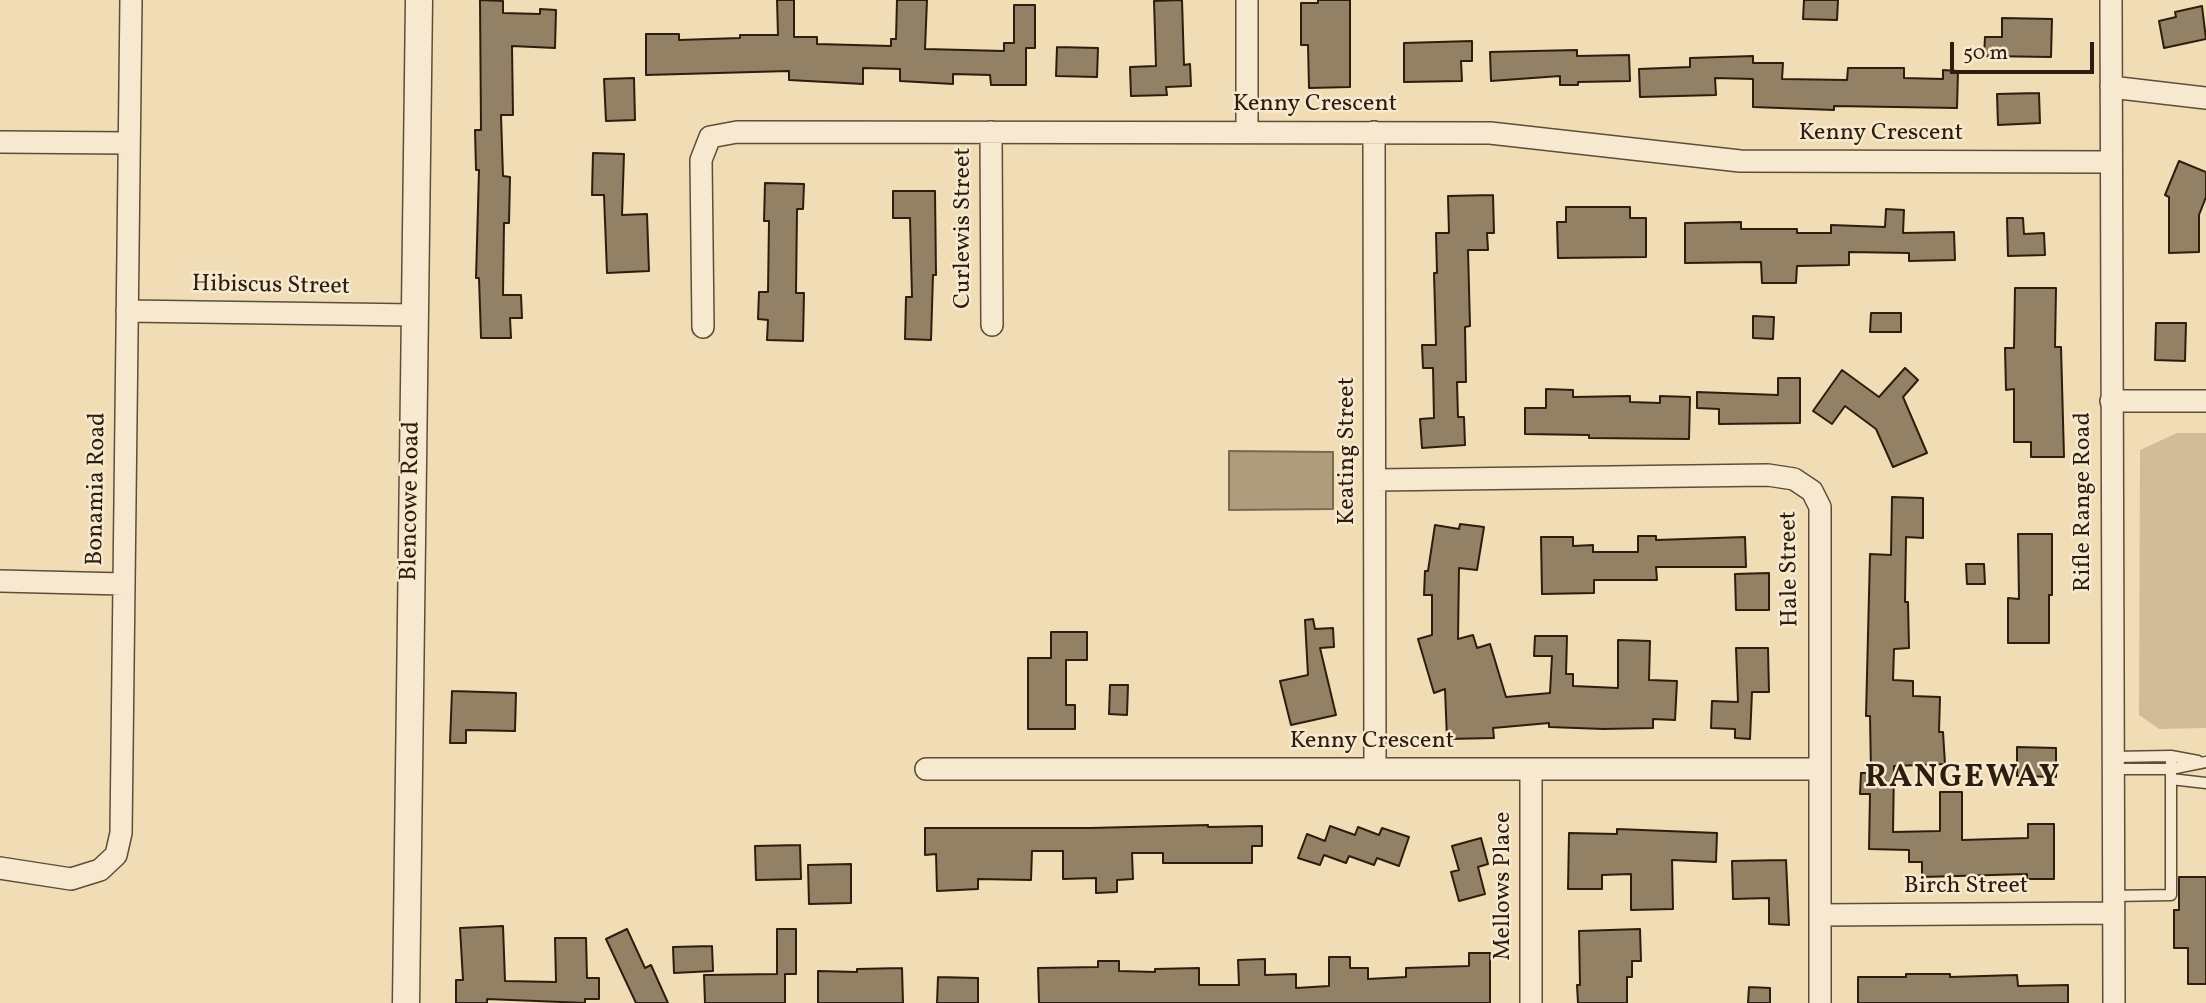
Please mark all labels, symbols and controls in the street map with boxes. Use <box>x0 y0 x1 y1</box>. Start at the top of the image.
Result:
scale bar <box>1954 28 2098 72</box>
text: 50 m <box>1963 39 2008 68</box>
street label: Kenny Crescent <box>1233 92 1397 120</box>
street label: Kenny Crescent <box>1799 121 1963 149</box>
street label: Curlewis Street <box>951 147 979 309</box>
street label: Hibiscus Street <box>192 271 350 303</box>
street label: Keating Street <box>1335 377 1363 525</box>
street label: Bonamia Road <box>82 412 114 566</box>
street label: Rifle Range Road <box>2071 412 2099 592</box>
street label: Blencowe Road <box>396 421 428 581</box>
street label: Hale Street <box>1776 511 1806 627</box>
street label: Kenny Crescent <box>1290 729 1454 757</box>
district label: RANGEWAY <box>1866 761 2060 799</box>
street label: Mellows Place <box>1491 812 1519 960</box>
street label: Birch Street <box>1904 874 2028 902</box>

